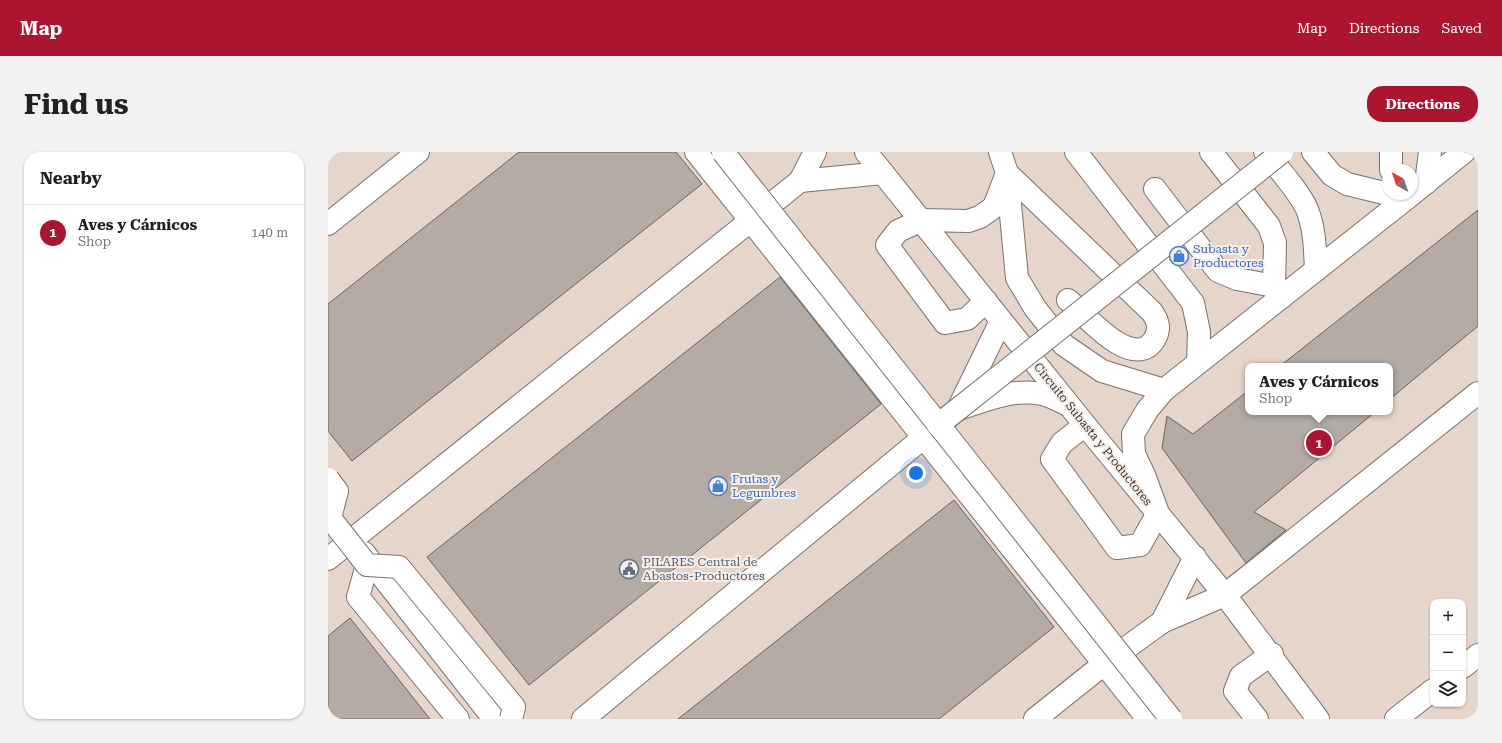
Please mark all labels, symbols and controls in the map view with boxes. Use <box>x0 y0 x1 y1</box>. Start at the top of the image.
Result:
text: Map <box>20 17 62 40</box>
text: Map <box>1297 20 1327 36</box>
text: Directions <box>1349 20 1419 36</box>
text: Saved <box>1441 20 1482 36</box>
button: Directions <box>1367 86 1478 122</box>
text: Find us <box>24 88 128 121</box>
north arrow <box>1382 164 1418 200</box>
text: Nearby <box>40 168 102 188</box>
text: Aves y Cárnicos <box>78 216 197 234</box>
text: 1 <box>49 225 57 240</box>
text: 140 m <box>251 225 288 240</box>
text: Shop <box>78 234 111 249</box>
place label: Subasta y Productores <box>1193 242 1264 270</box>
shop icon: Subasta y Productores <box>1168 245 1190 267</box>
street label: Circuito Subasta y Productores <box>1031 360 1155 508</box>
popup <box>1245 363 1393 415</box>
text: Aves y Cárnicos <box>1259 373 1379 391</box>
text: Shop <box>1259 391 1292 406</box>
pin: 1 <box>1306 428 1332 458</box>
your location <box>906 463 926 483</box>
place label: Frutas y Legumbres <box>732 472 796 500</box>
shop icon: Frutas y Legumbres <box>707 475 729 497</box>
place label: PILARES Central de Abastos-Productores <box>643 555 765 583</box>
public building icon: PILARES Central de Abastos-Productores <box>618 558 640 580</box>
map controls <box>1430 599 1466 707</box>
button: + <box>1430 599 1466 635</box>
button: − <box>1430 635 1466 671</box>
button: layers <box>1430 671 1466 707</box>

